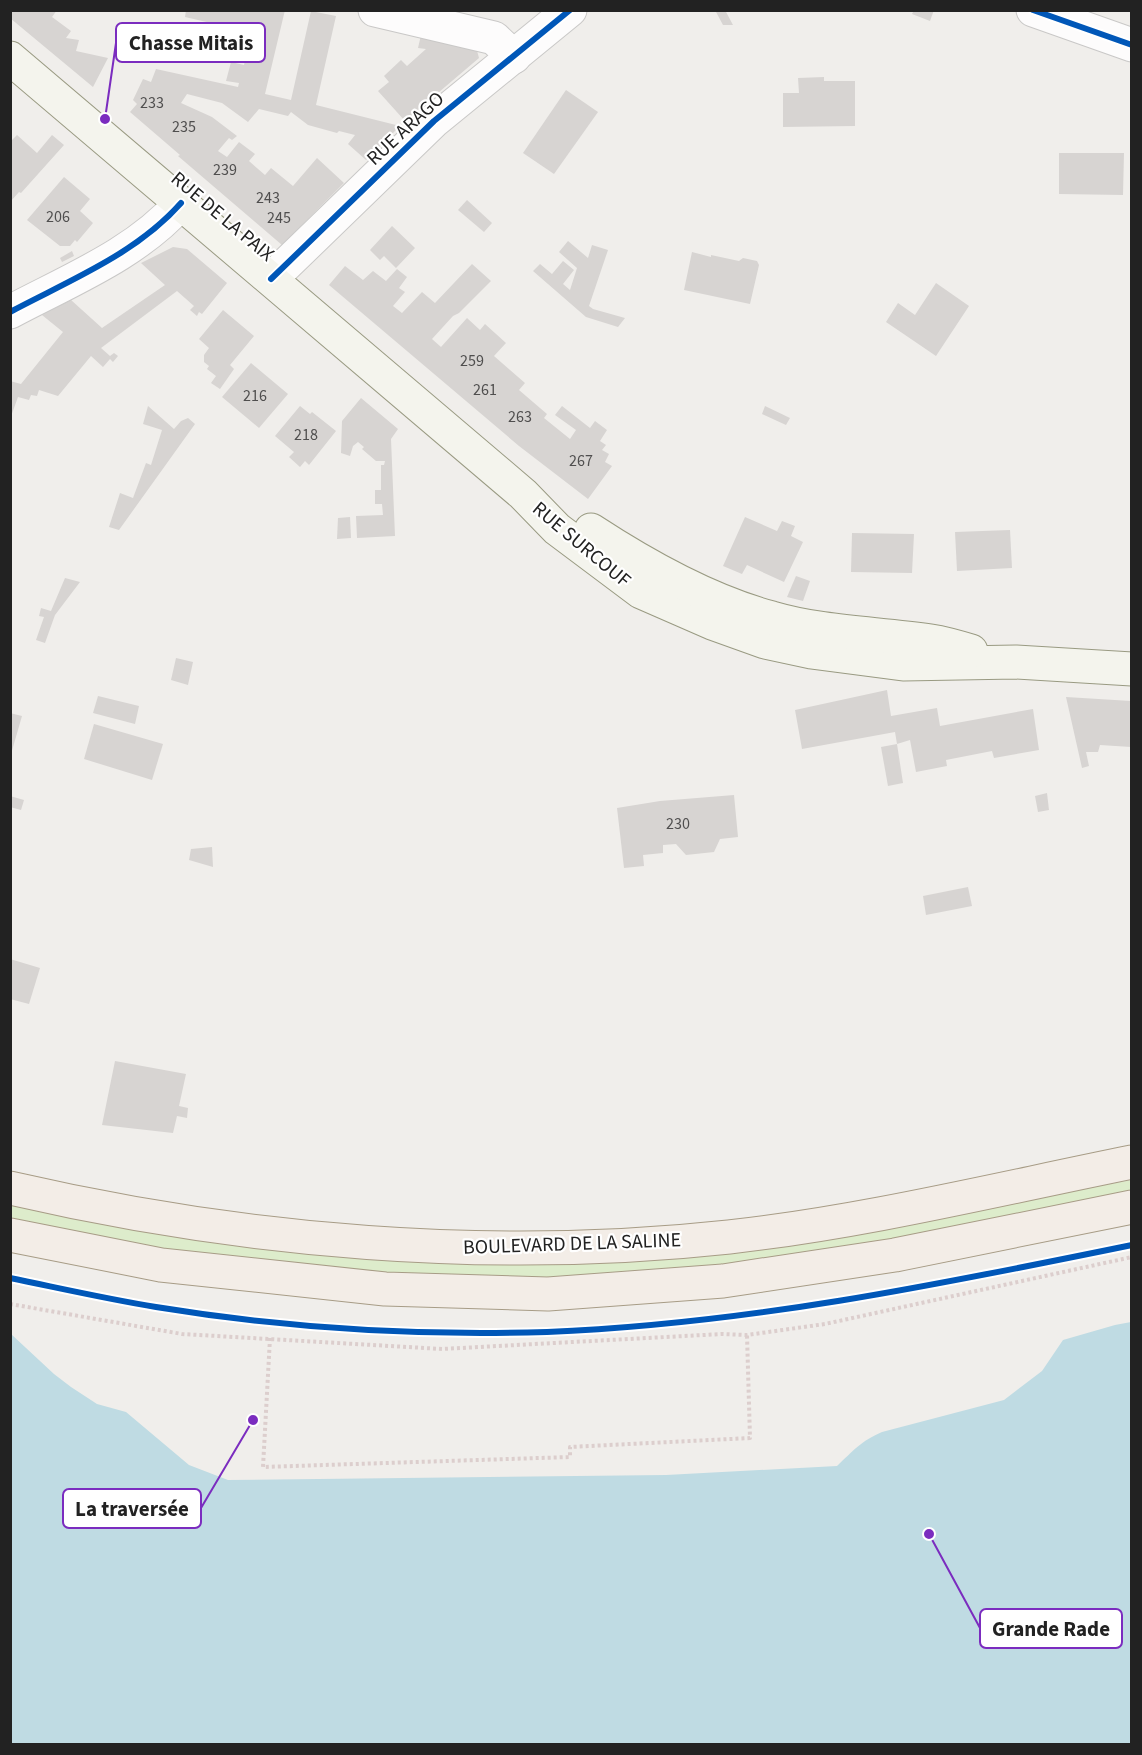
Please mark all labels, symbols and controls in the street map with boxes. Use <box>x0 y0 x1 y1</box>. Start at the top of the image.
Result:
callout: Chasse Mitais <box>116 23 265 62</box>
text: Chasse Mitais <box>129 28 253 58</box>
street label: RUE ARAGO <box>361 85 451 172</box>
house number: 233 <box>140 92 164 114</box>
house number: 235 <box>172 116 196 138</box>
house number: 239 <box>213 159 237 181</box>
street label: RUE DE LA PAIX <box>165 165 280 268</box>
house number: 243 <box>256 187 280 209</box>
house number: 206 <box>46 206 70 228</box>
house number: 245 <box>267 207 291 229</box>
house number: 259 <box>460 350 484 372</box>
house number: 261 <box>473 379 497 401</box>
house number: 216 <box>243 385 267 407</box>
house number: 263 <box>508 406 532 428</box>
house number: 218 <box>294 424 318 446</box>
house number: 267 <box>569 450 593 472</box>
street label: RUE SURCOUF <box>526 495 637 594</box>
house number: 230 <box>666 813 690 835</box>
street label: BOULEVARD DE LA SALINE <box>462 1226 682 1262</box>
callout: La traversée <box>63 1489 201 1528</box>
text: La traversée <box>75 1494 189 1524</box>
callout: Grande Rade <box>980 1609 1122 1648</box>
text: Grande Rade <box>992 1614 1110 1644</box>

